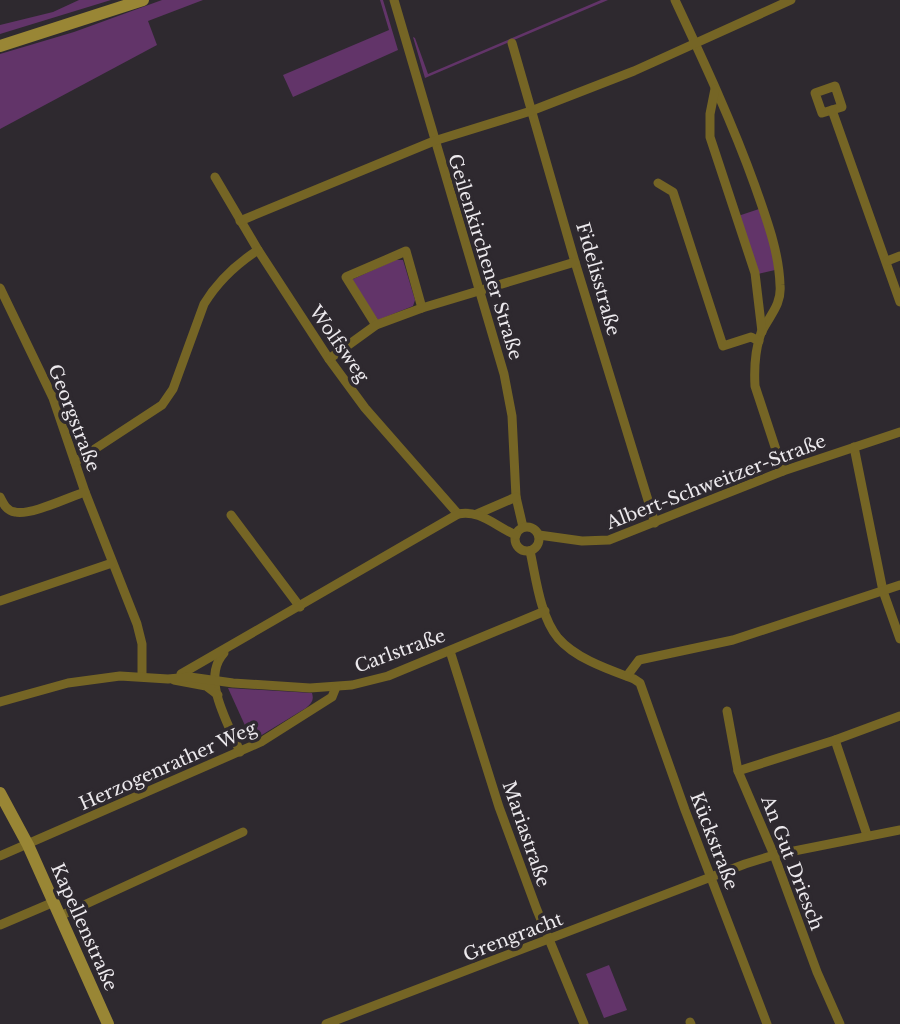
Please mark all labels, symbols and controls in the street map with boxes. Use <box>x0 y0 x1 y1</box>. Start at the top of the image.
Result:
street label: Geilenkirchener Straße <box>443 151 527 363</box>
street label: Fidelisstraße <box>571 220 625 338</box>
street label: Wolfsweg <box>304 300 374 387</box>
street label: Georgstraße <box>43 361 105 475</box>
street label: Albert-Schweitzer-Straße <box>602 430 829 534</box>
street label: Carlstraße <box>352 624 448 678</box>
street label: Herzogenrather Weg <box>76 717 260 815</box>
street label: Mariastraße <box>498 778 554 890</box>
street label: Kückstraße <box>685 789 743 893</box>
street label: An Gut Driesch <box>756 792 828 933</box>
street label: Kapellenstraße <box>46 860 122 994</box>
street label: Grengracht <box>460 908 566 966</box>

